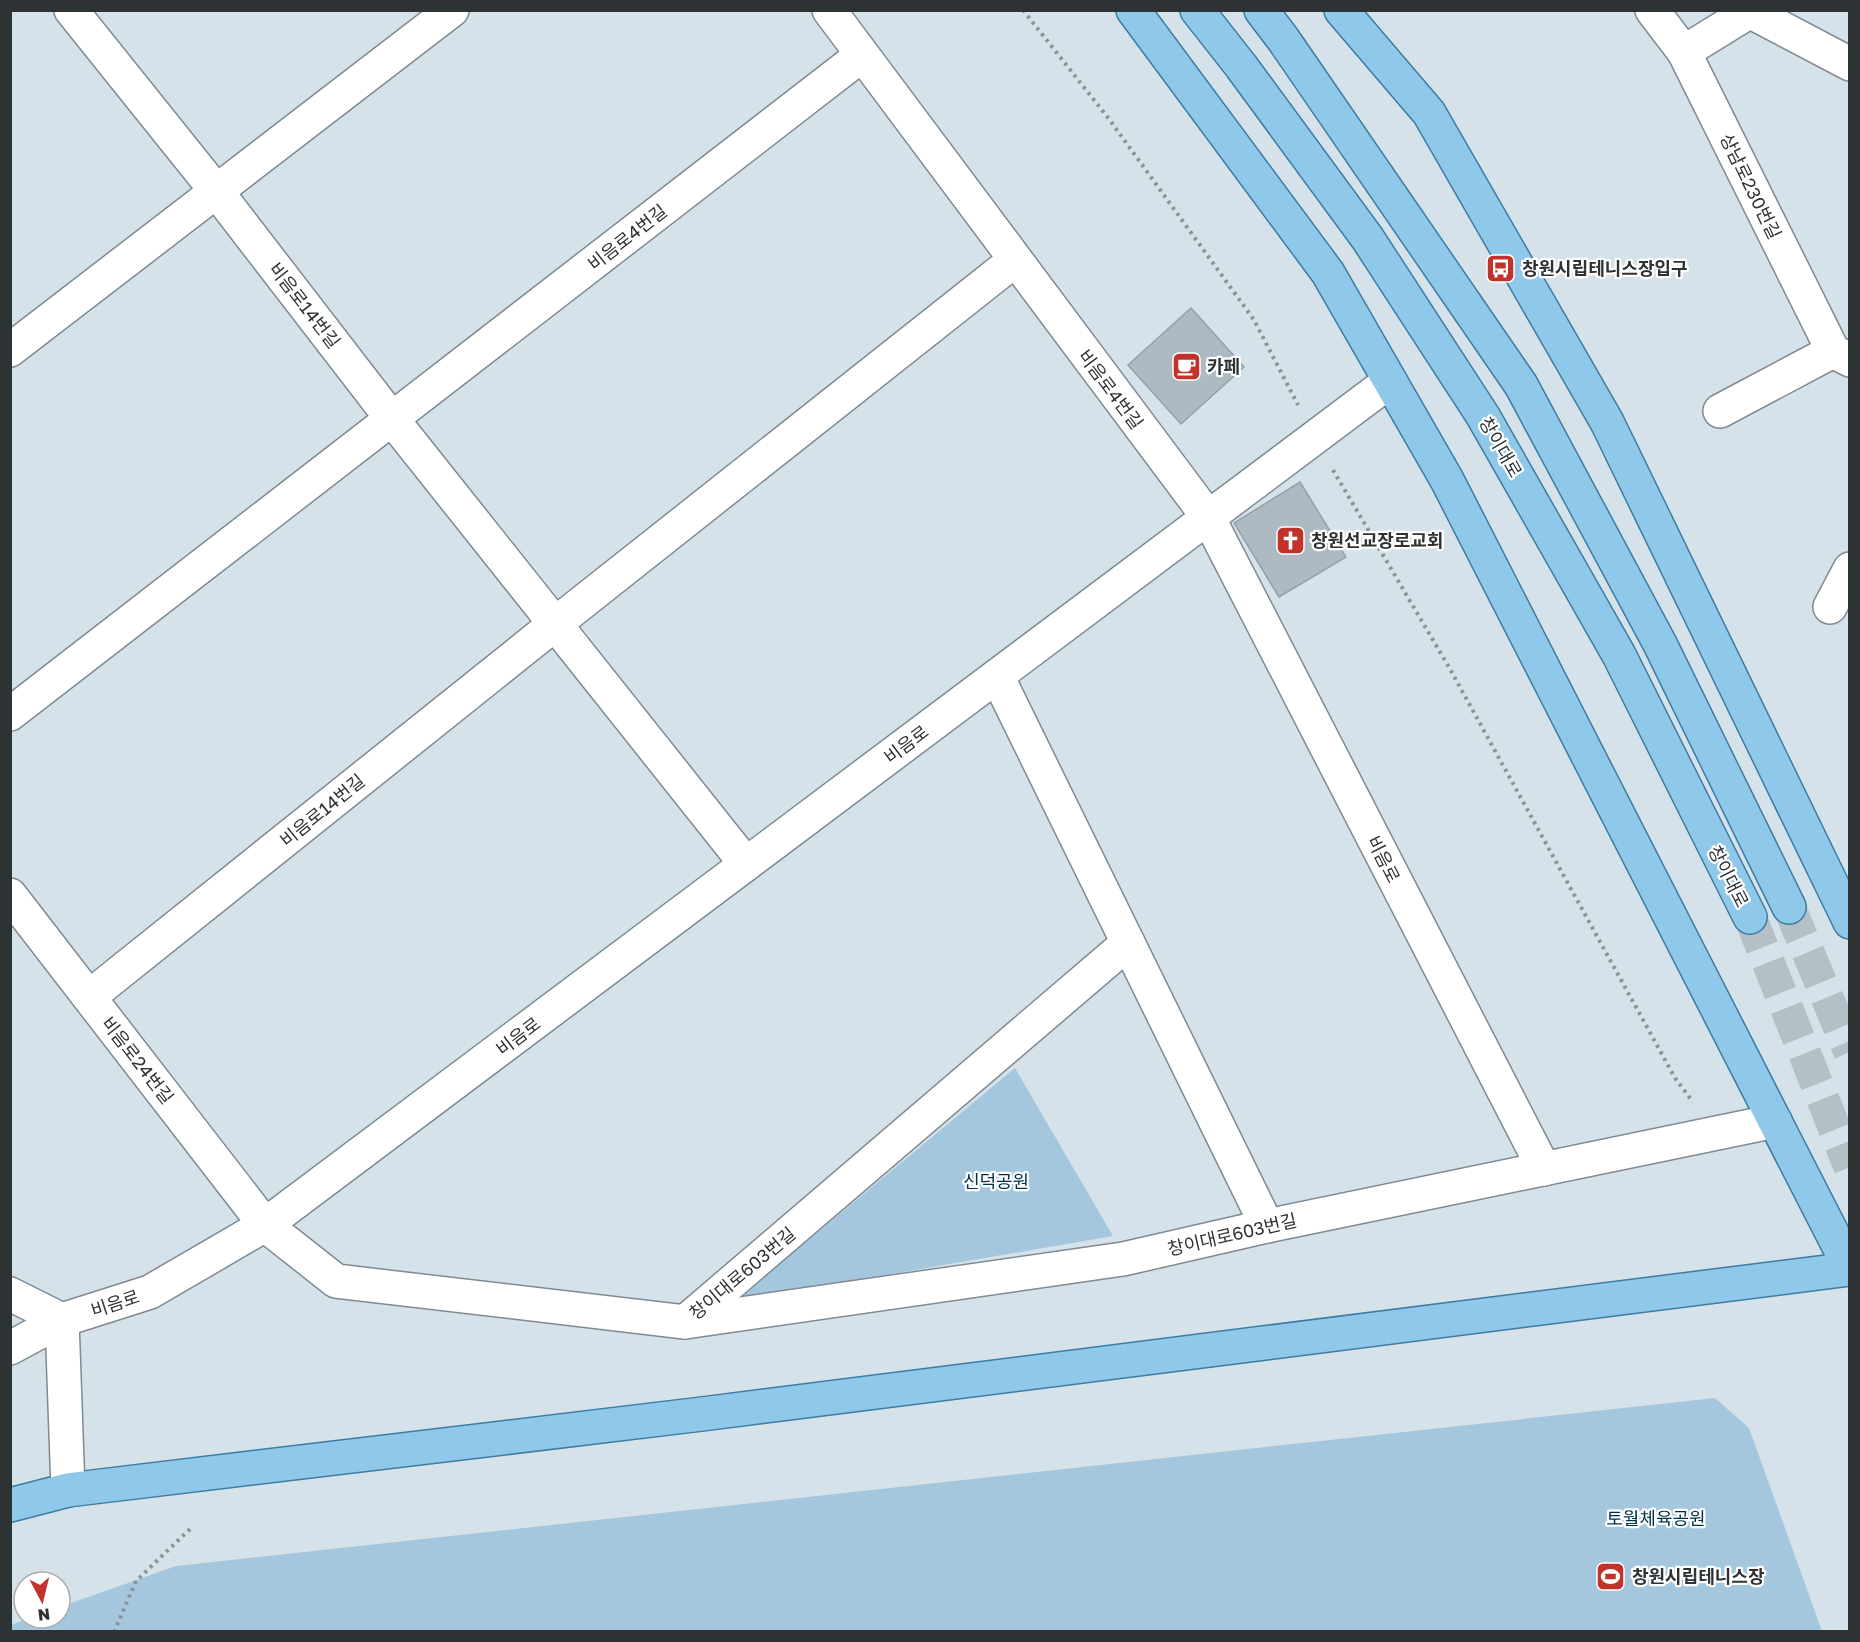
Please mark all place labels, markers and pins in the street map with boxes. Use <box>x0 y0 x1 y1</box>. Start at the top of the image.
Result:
bus stop icon: 창원시립테니스장입구 <box>1485 252 1517 284</box>
place label: 창원시립테니스장입구 <box>1522 257 1688 279</box>
cafe icon: 카페 <box>1170 350 1202 382</box>
place label: 카페 <box>1207 355 1240 377</box>
church icon: 창원선교장로교회 <box>1274 524 1306 556</box>
place label: 창원선교장로교회 <box>1311 529 1443 551</box>
sports icon: 창원시립테니스장 <box>1595 1560 1627 1592</box>
place label: 창원시립테니스장 <box>1632 1565 1765 1587</box>

